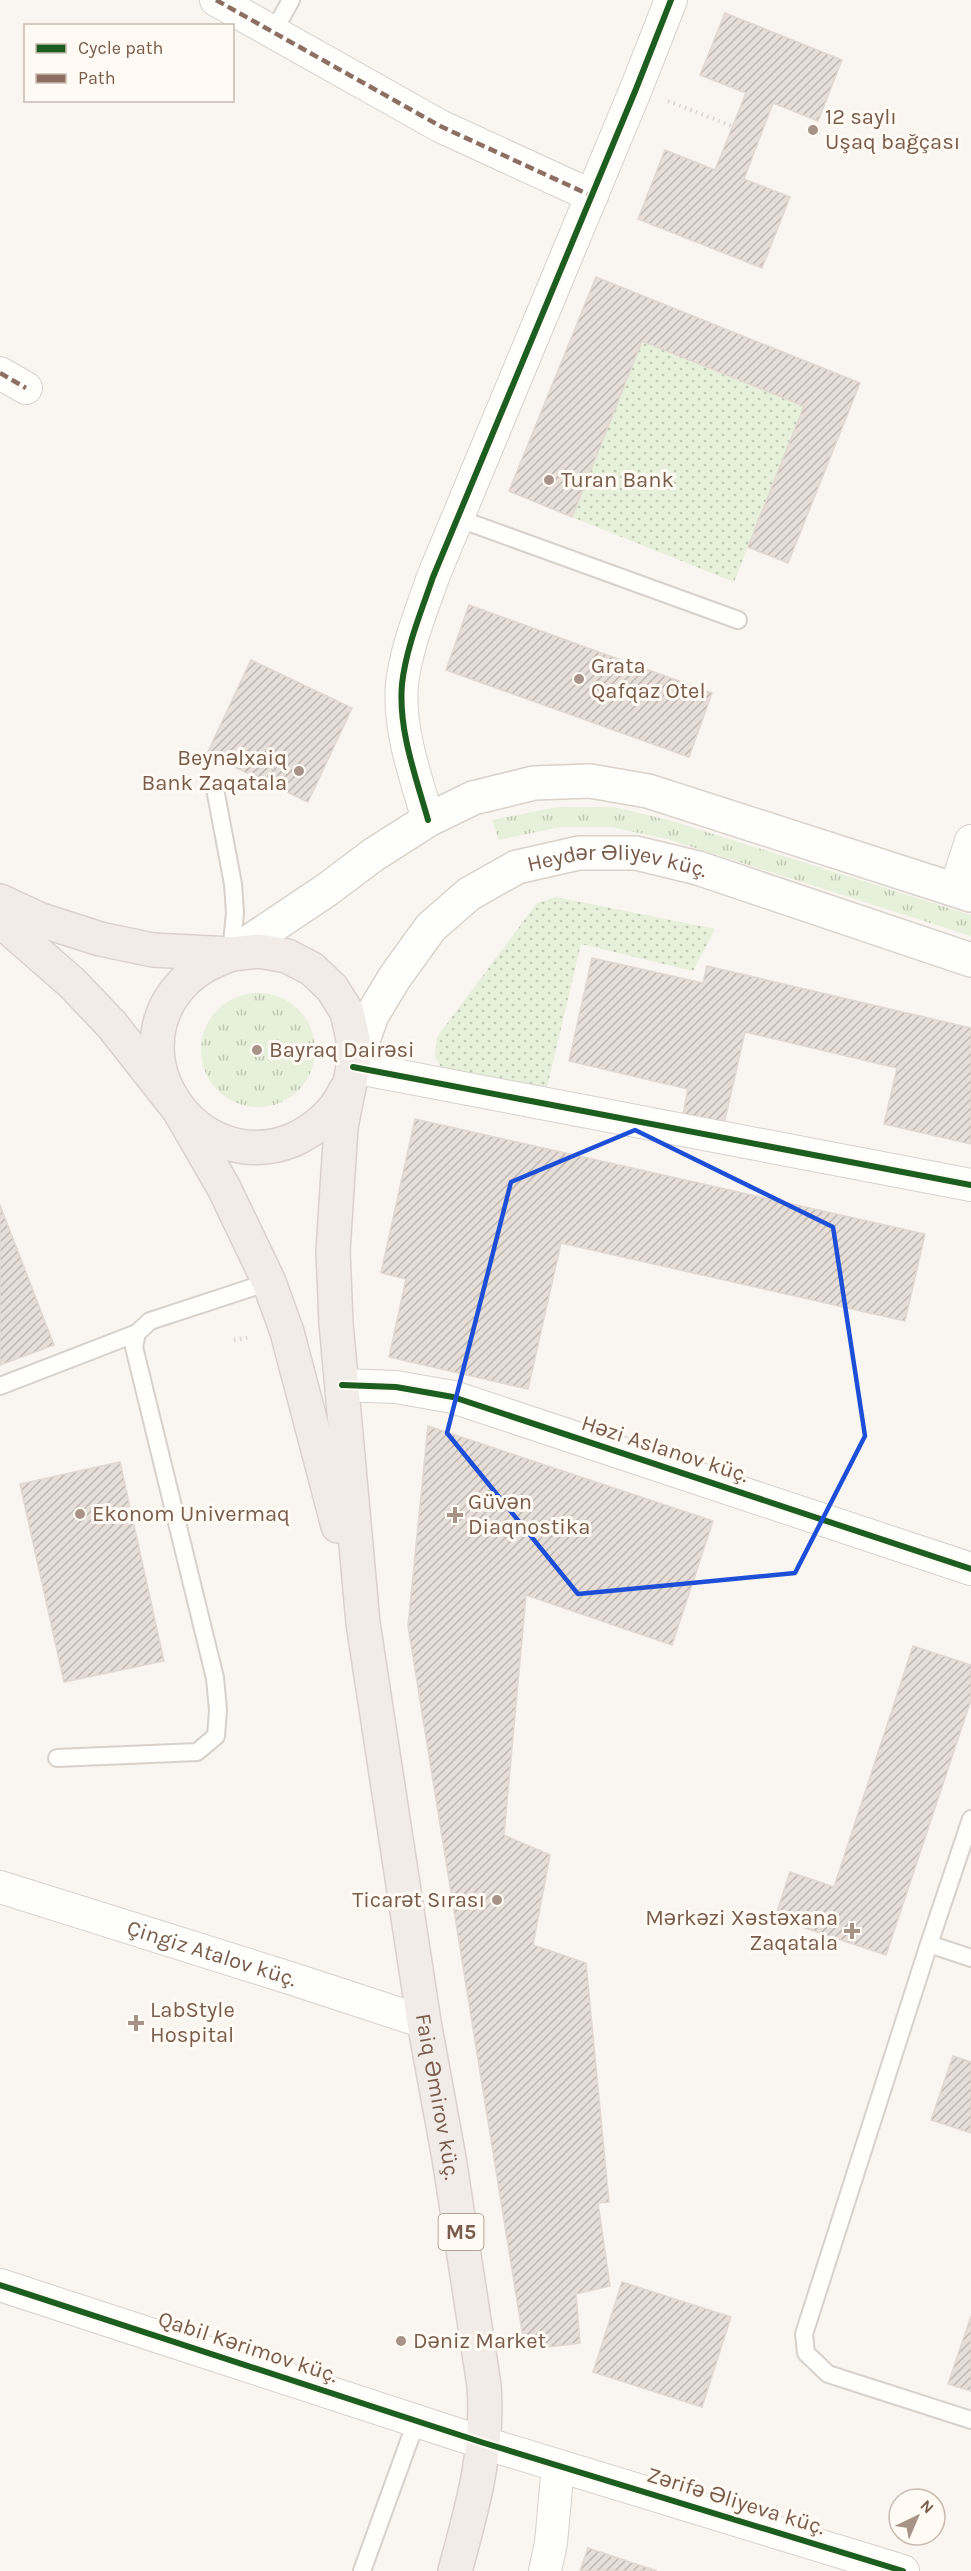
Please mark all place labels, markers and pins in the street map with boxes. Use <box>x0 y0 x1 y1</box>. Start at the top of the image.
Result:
place label: 12 saylı Uşaq bağçası <box>825 104 960 155</box>
marker: 12 saylı Uşaq bağçası <box>806 123 820 137</box>
place label: Turan Bank <box>561 467 674 493</box>
marker: Turan Bank <box>542 473 556 487</box>
place label: Grata Qafqaz Otel <box>591 653 706 704</box>
marker: Grata Qafqaz Otel <box>572 672 586 686</box>
place label: Beynəlxaiq Bank Zaqatala <box>142 745 287 796</box>
marker: Beynəlxaiq Bank Zaqatala <box>292 764 306 778</box>
place label: Bayraq Dairəsi <box>269 1037 415 1063</box>
marker: Bayraq Dairəsi <box>250 1043 264 1057</box>
place label: Güvən Diaqnostika <box>468 1489 590 1540</box>
place label: Ekonom Univermaq <box>92 1501 290 1527</box>
marker: Güvən Diaqnostika <box>446 1506 464 1524</box>
marker: Ekonom Univermaq <box>73 1507 87 1521</box>
place label: Ticarət Sırası <box>352 1887 485 1913</box>
marker: Ticarət Sırası <box>490 1893 504 1907</box>
place label: Mərkəzi Xəstəxana Zaqatala <box>645 1905 838 1956</box>
marker: Mərkəzi Xəstəxana Zaqatala <box>843 1922 861 1940</box>
place label: LabStyle Hospital <box>150 1997 235 2048</box>
marker: LabStyle Hospital <box>127 2014 145 2032</box>
place label: Dəniz Market <box>413 2328 546 2354</box>
marker: Dəniz Market <box>394 2334 408 2348</box>

